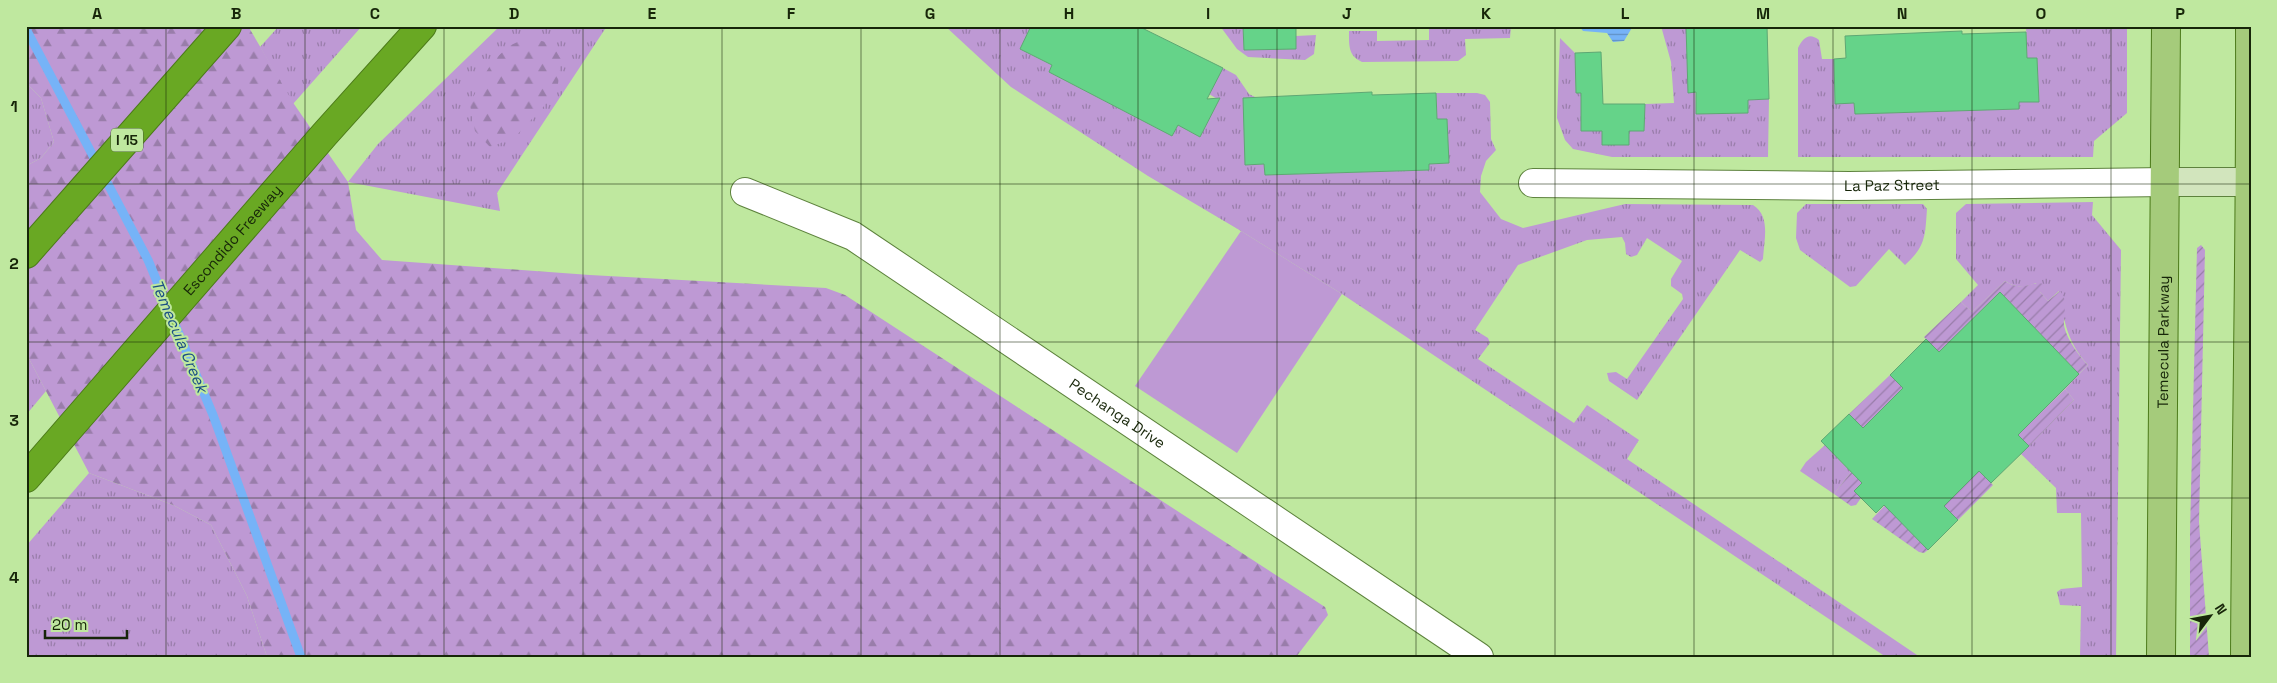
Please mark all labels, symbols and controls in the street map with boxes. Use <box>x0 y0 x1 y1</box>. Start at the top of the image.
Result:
text: A <box>92 3 102 24</box>
text: B <box>231 3 241 24</box>
text: C <box>370 3 380 24</box>
text: D <box>509 3 519 24</box>
text: E <box>648 3 657 24</box>
text: F <box>787 3 796 24</box>
text: G <box>925 3 935 24</box>
text: H <box>1064 3 1074 24</box>
text: I <box>1206 3 1210 24</box>
text: J <box>1342 3 1352 24</box>
text: K <box>1481 3 1491 24</box>
text: L <box>1621 3 1630 24</box>
text: M <box>1756 3 1770 24</box>
text: N <box>1897 3 1907 24</box>
text: O <box>2036 3 2047 24</box>
text: P <box>2175 3 2185 24</box>
text: 1 <box>10 96 18 117</box>
road number: I 15 <box>111 128 143 152</box>
street label: La Paz Street <box>1844 175 1940 195</box>
street label: Escondido Freeway <box>179 181 286 299</box>
text: 2 <box>9 253 19 274</box>
street label: Temecula Parkway <box>2153 275 2173 409</box>
water label: Temecula Creek <box>146 277 214 398</box>
street label: Pechanga Drive <box>1066 374 1169 452</box>
text: 3 <box>9 410 19 431</box>
text: 4 <box>9 567 19 588</box>
north arrow <box>2184 590 2234 640</box>
text: N <box>2211 600 2231 618</box>
scale bar <box>45 608 128 640</box>
text: 20 m <box>52 615 87 634</box>

